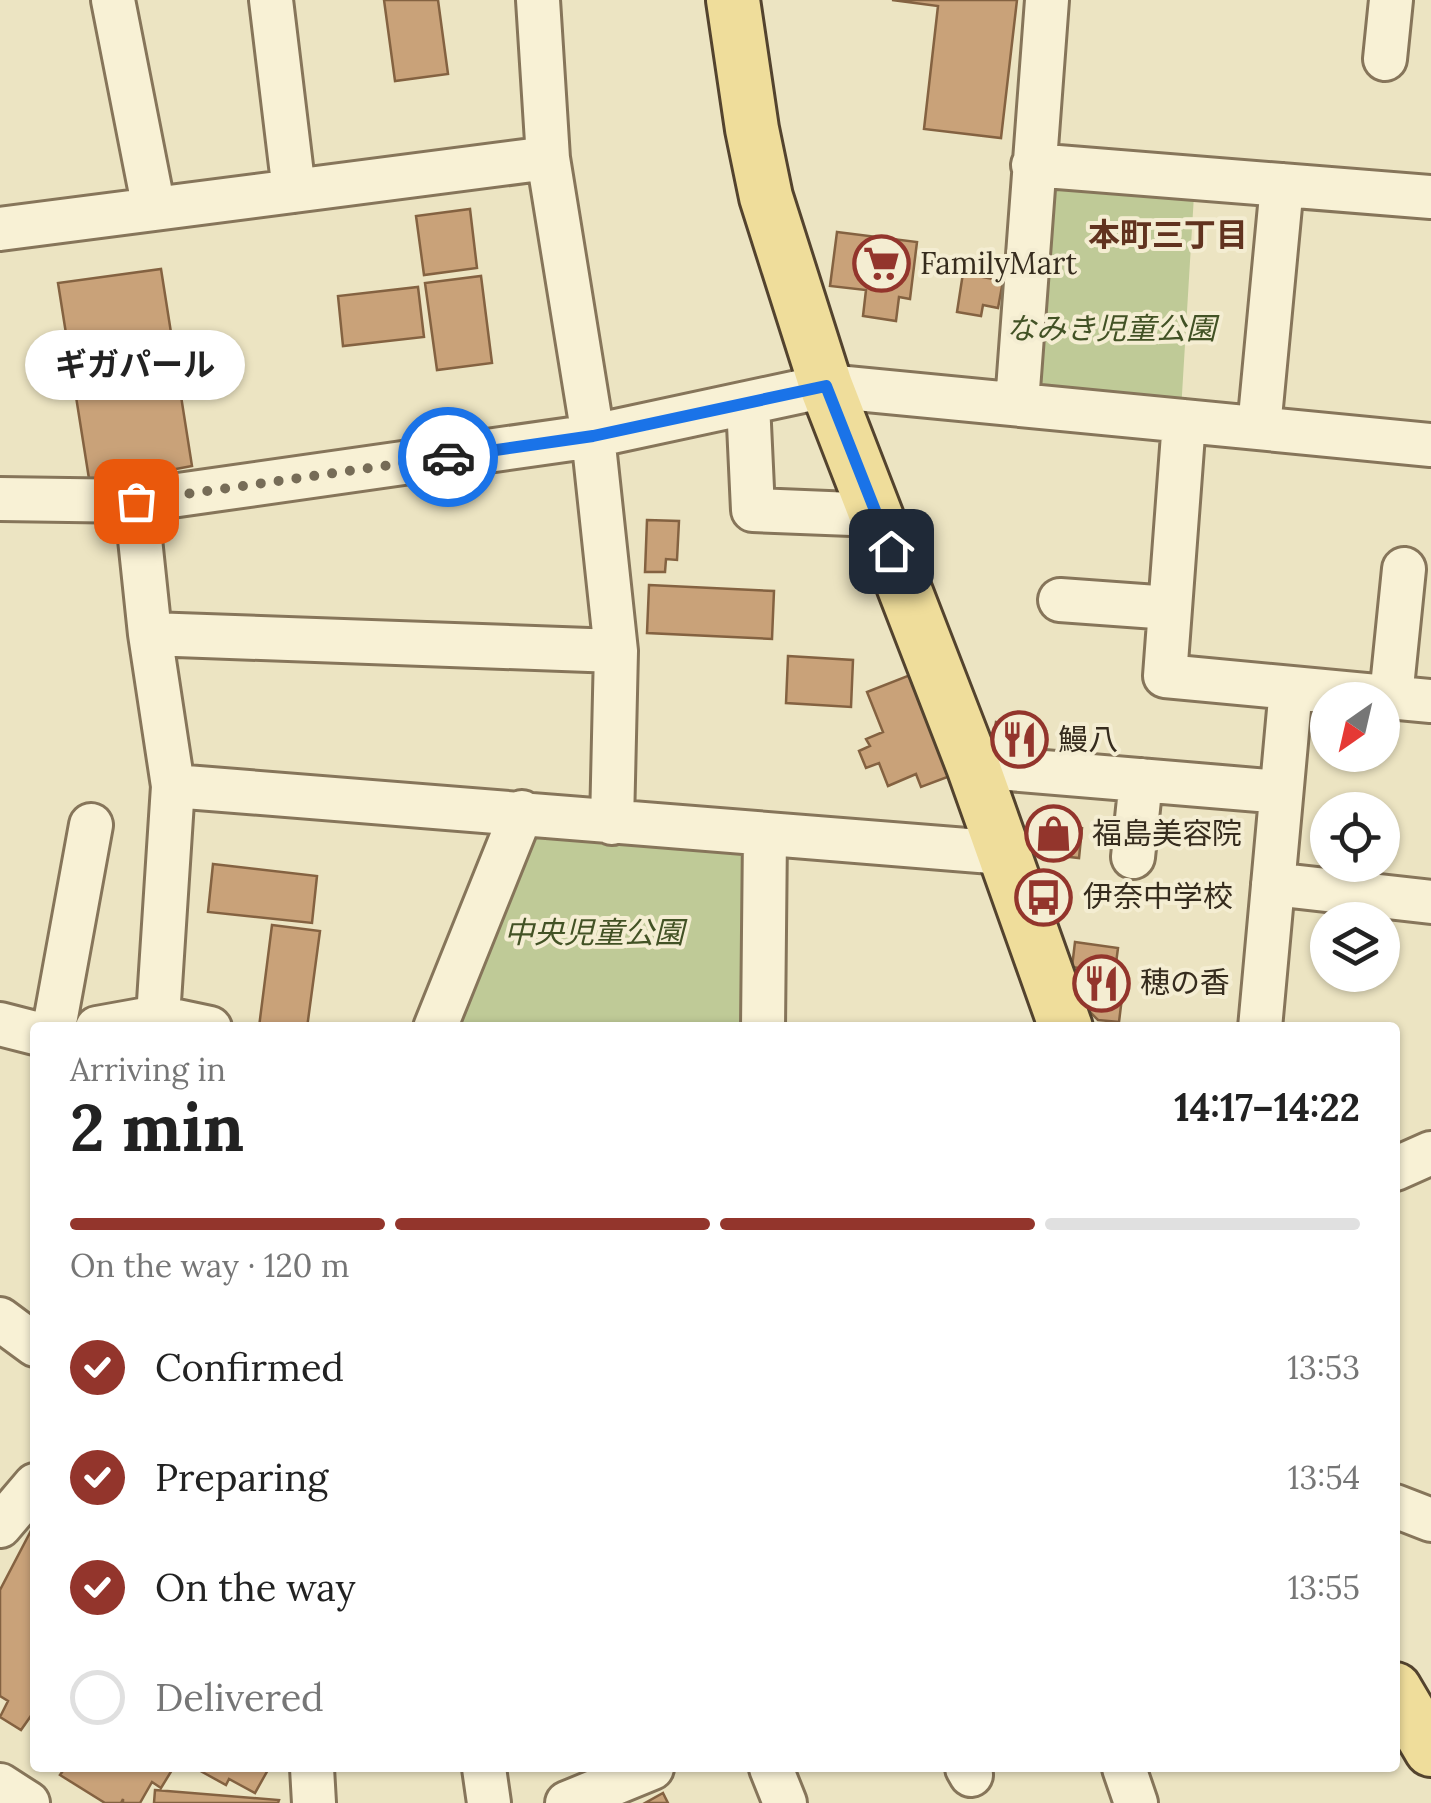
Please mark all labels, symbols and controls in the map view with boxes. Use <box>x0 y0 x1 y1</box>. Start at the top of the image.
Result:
district label: 本町三丁目 <box>1088 214 1248 255</box>
supermarket icon: FamilyMart <box>851 234 911 294</box>
place label: FamilyMart <box>920 244 1077 283</box>
park label: なみき児童公園 <box>1006 309 1220 347</box>
callout: ギガパール <box>26 331 246 401</box>
text: ギガパール <box>55 344 215 385</box>
courier <box>398 407 498 507</box>
icon: car <box>421 430 476 485</box>
pin <box>94 459 179 544</box>
icon: bag <box>109 474 164 529</box>
pin <box>849 509 934 594</box>
icon: home <box>864 524 919 579</box>
north arrow <box>1310 682 1400 772</box>
map controls <box>1310 682 1400 992</box>
restaurant icon: 鰻八 <box>989 710 1049 770</box>
place label: 鰻八 <box>1058 720 1118 758</box>
button: locate <box>1310 792 1400 882</box>
shop icon: 福島美容院 <box>1023 804 1083 864</box>
place label: 福島美容院 <box>1092 814 1242 852</box>
bus stop icon: 伊奈中学校 <box>1014 867 1074 927</box>
place label: 伊奈中学校 <box>1083 877 1233 915</box>
button: layers <box>1310 902 1400 992</box>
park label: 中央児童公園 <box>504 913 688 951</box>
restaurant icon: 穂の香 <box>1071 953 1131 1013</box>
place label: 穂の香 <box>1140 963 1230 1001</box>
text: Arriving in <box>70 1049 226 1090</box>
text: 14:17–14:22 <box>1174 1083 1360 1131</box>
text: 2 min <box>70 1086 244 1169</box>
text: On the way · 120 m <box>70 1245 350 1286</box>
icon: check <box>70 1340 125 1395</box>
text: Confirmed <box>155 1343 344 1391</box>
text: 13:53 <box>1287 1347 1360 1388</box>
icon: check <box>70 1450 125 1505</box>
text: Preparing <box>155 1453 328 1501</box>
text: 13:54 <box>1288 1457 1360 1498</box>
icon: check <box>70 1560 125 1615</box>
text: On the way <box>155 1563 356 1611</box>
text: 13:55 <box>1288 1567 1360 1608</box>
text: Delivered <box>155 1673 324 1721</box>

